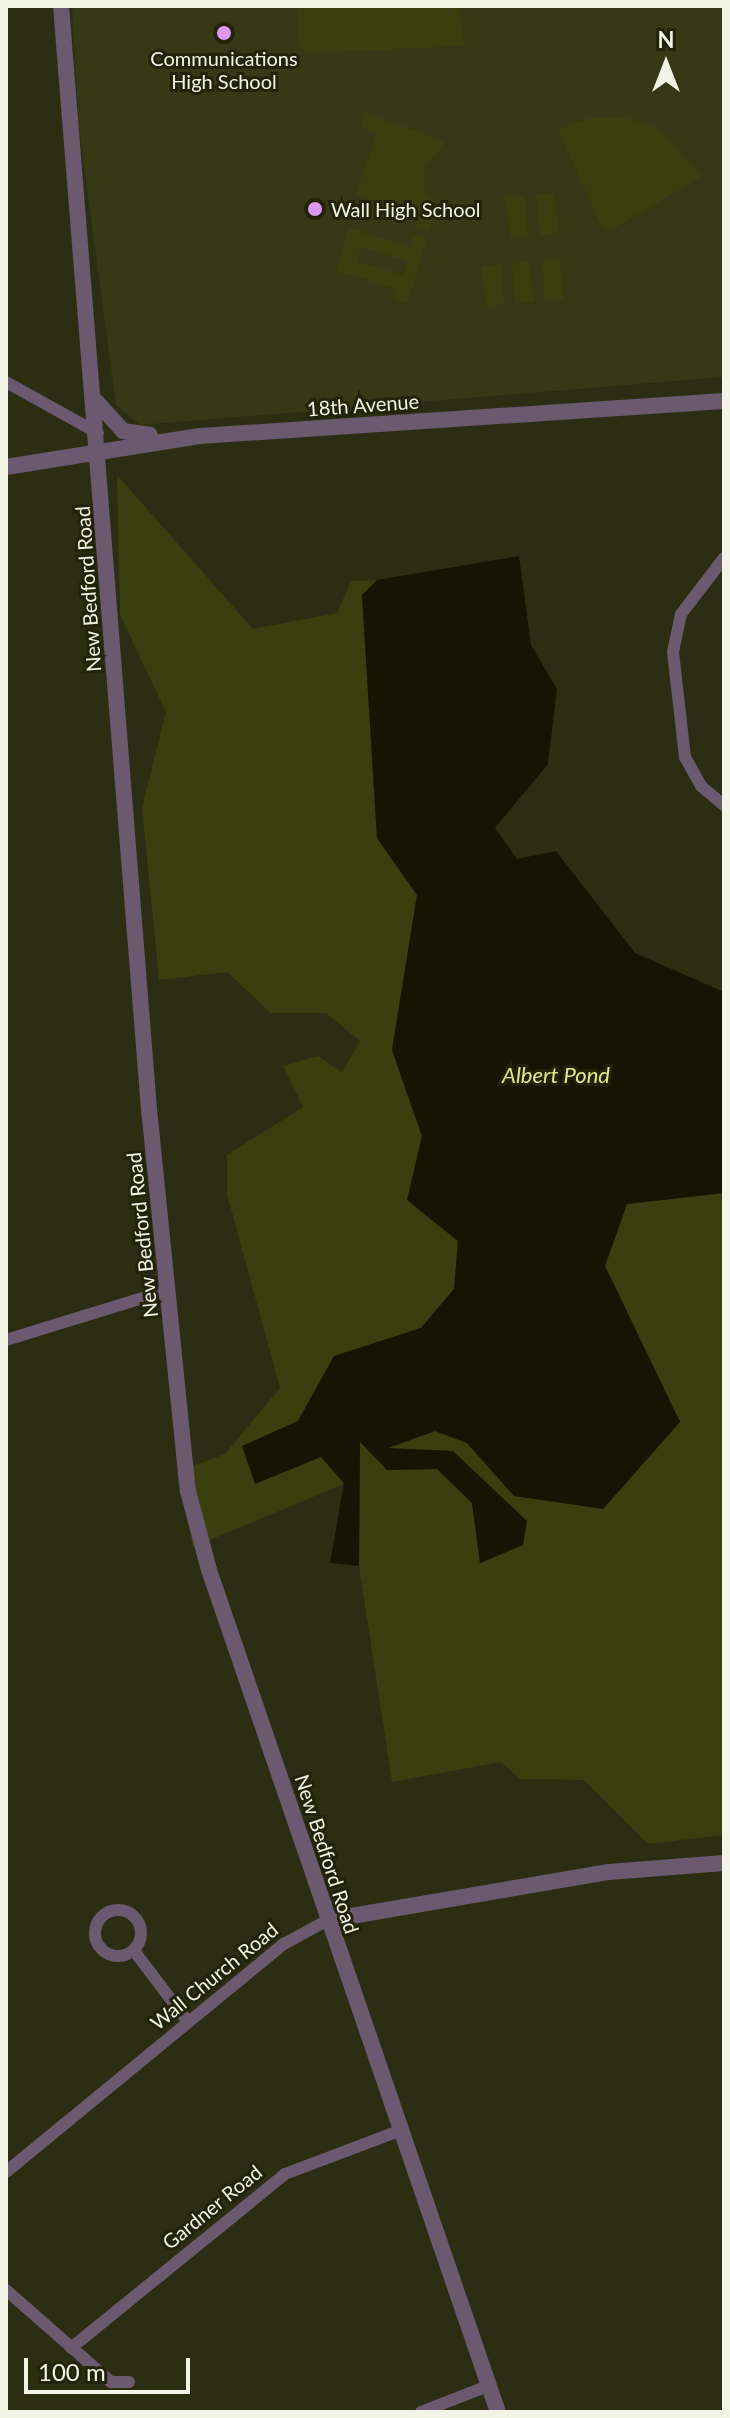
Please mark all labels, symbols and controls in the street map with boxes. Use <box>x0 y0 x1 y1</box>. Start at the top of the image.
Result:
marker: Communications High School <box>215 24 233 42</box>
north arrow <box>626 24 706 104</box>
text: N <box>658 26 674 53</box>
place label: Communications High School <box>150 46 298 93</box>
place label: Wall High School <box>331 197 481 221</box>
marker: Wall High School <box>306 200 324 218</box>
street label: 18th Avenue <box>306 389 420 421</box>
street label: New Bedford Road <box>70 505 106 673</box>
water label: Albert Pond <box>502 1062 610 1088</box>
street label: New Bedford Road <box>121 1151 163 1319</box>
street label: New Bedford Road <box>290 1771 364 1937</box>
street label: Wall Church Road <box>146 1917 282 2035</box>
street label: Gardner Road <box>157 2160 267 2254</box>
scale bar <box>28 2342 194 2392</box>
text: 100 m <box>38 2357 106 2386</box>

